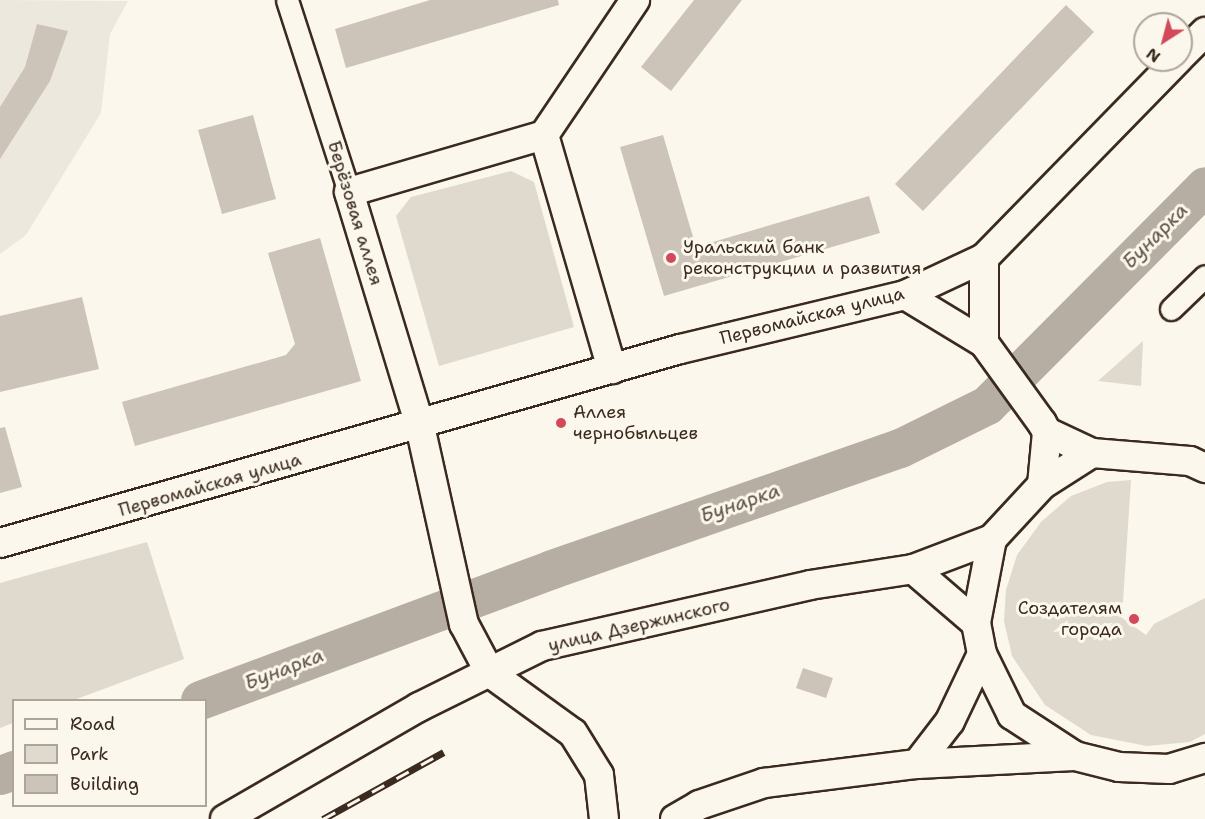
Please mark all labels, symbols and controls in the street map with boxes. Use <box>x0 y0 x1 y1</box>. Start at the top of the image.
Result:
north arrow <box>1133 12 1193 72</box>
text: N <box>1142 43 1165 68</box>
street label: Берёзовая аллея <box>323 138 387 288</box>
water label: Бунарка <box>1117 198 1193 274</box>
place label: Уральский банк реконструкции и развития <box>683 237 921 280</box>
marker: Уральский банк реконструкции и развития <box>664 251 678 265</box>
street label: Первомайская улица <box>718 283 906 349</box>
place label: Аллея чернобыльцев <box>573 402 698 444</box>
marker: Аллея чернобыльцев <box>554 416 568 430</box>
street label: Первомайская улица <box>116 449 304 521</box>
water label: Бунарка <box>697 478 783 528</box>
street label: улица Дзержинского <box>546 594 732 656</box>
place label: Создателям города <box>1018 598 1122 640</box>
marker: Создателям города <box>1127 612 1141 626</box>
water label: Бунарка <box>241 643 327 695</box>
legend <box>12 699 207 807</box>
text: Road <box>70 712 115 736</box>
text: Park <box>70 742 109 766</box>
text: Building <box>70 772 139 796</box>

